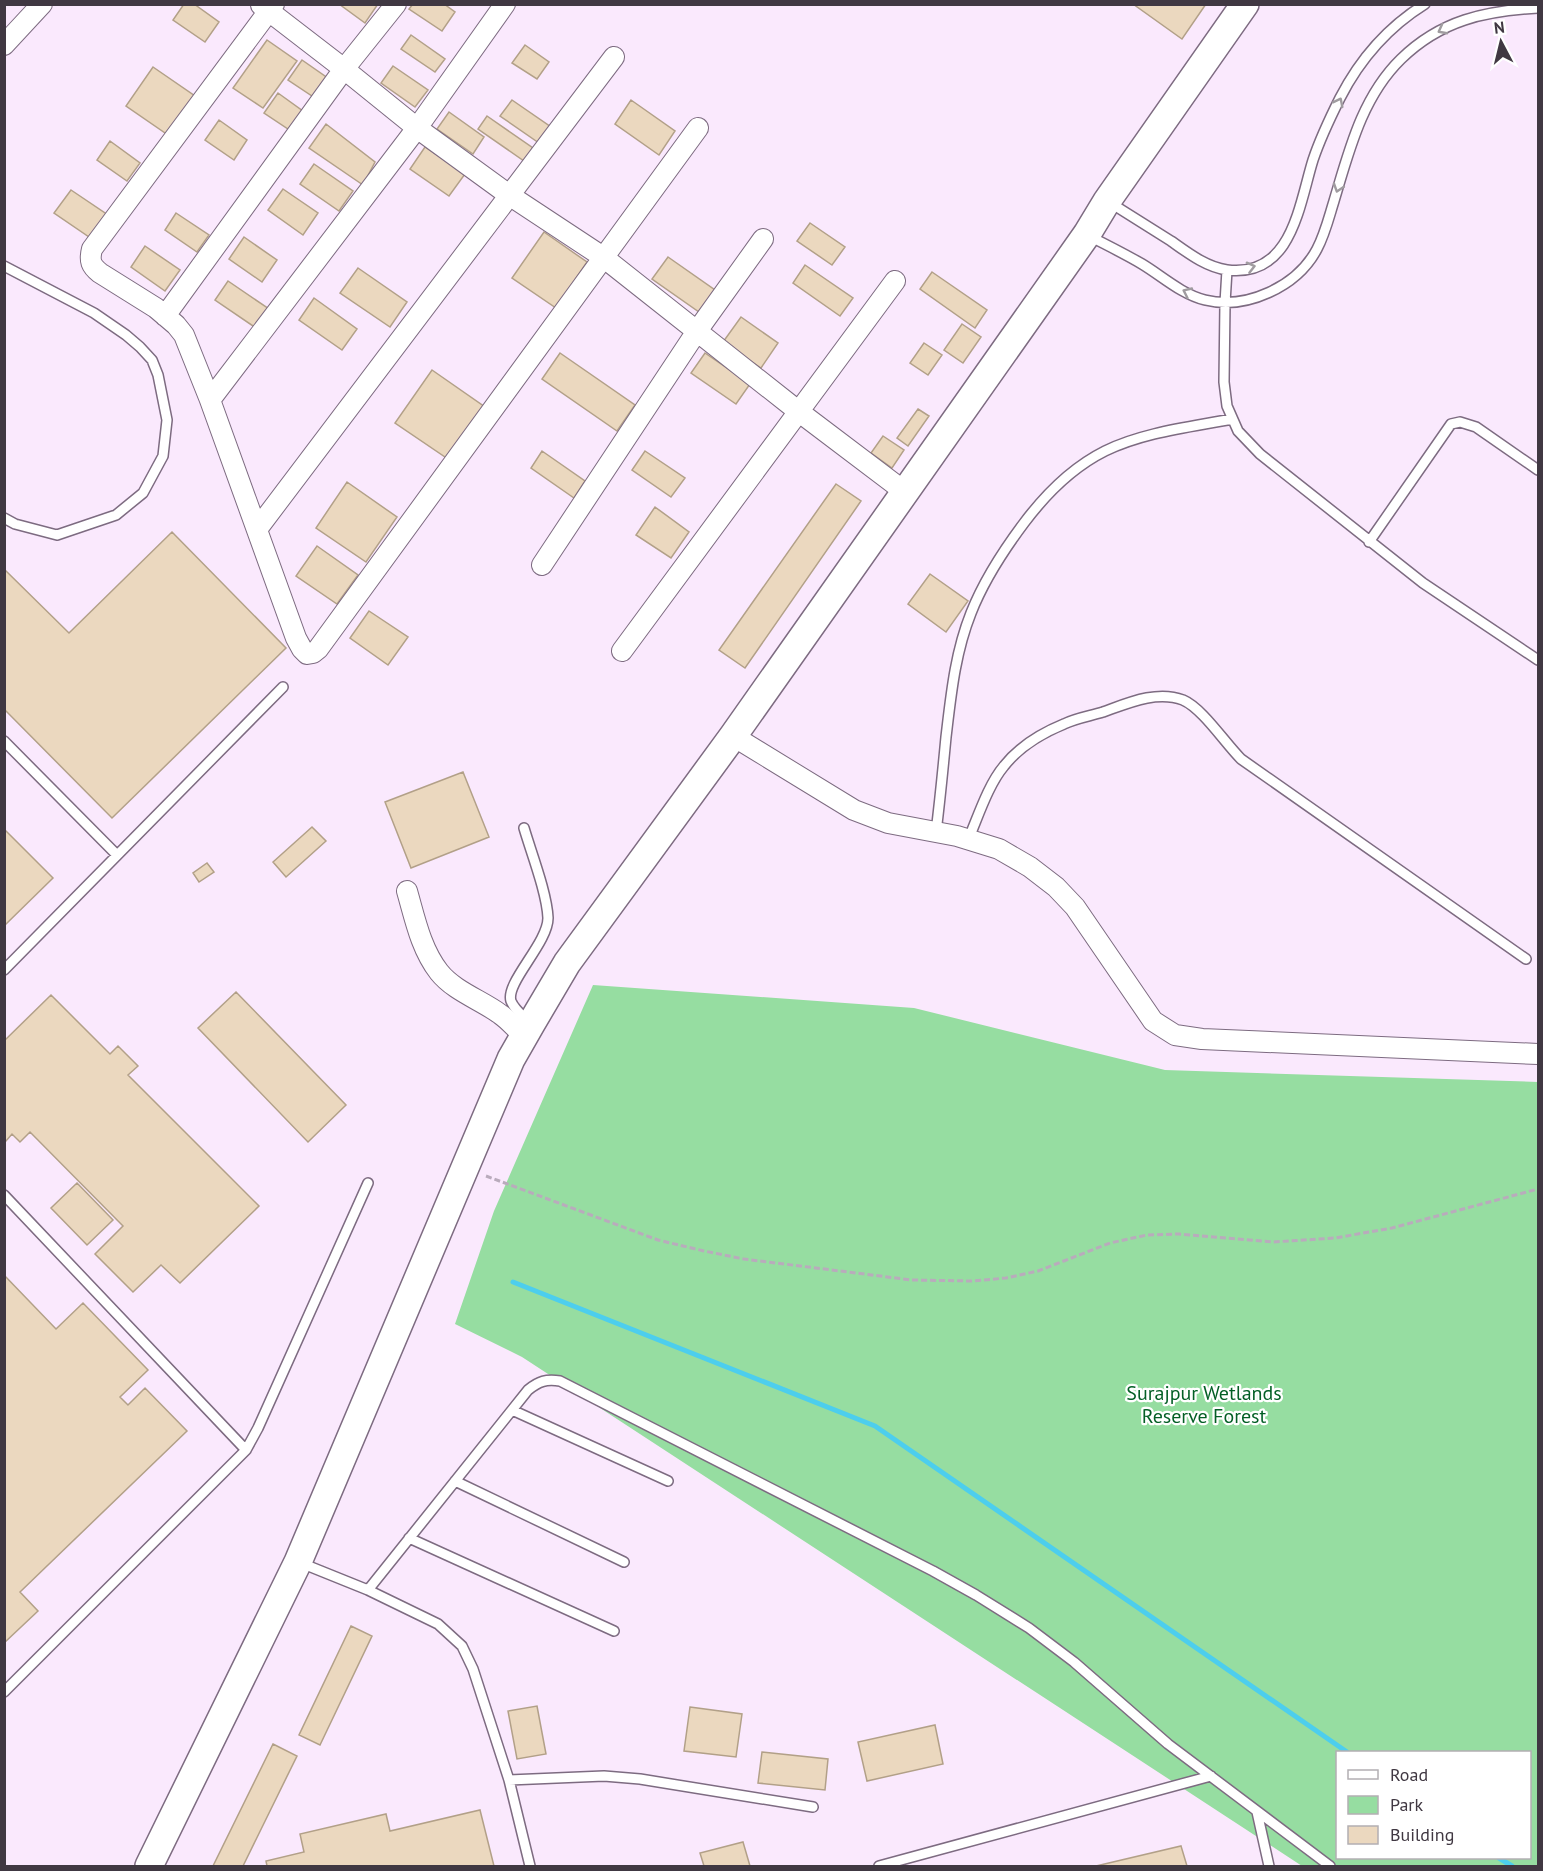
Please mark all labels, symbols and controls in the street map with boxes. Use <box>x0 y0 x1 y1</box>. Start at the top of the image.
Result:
north arrow <box>1471 12 1531 72</box>
text: N <box>1493 17 1506 38</box>
one-way arrow <box>1438 23 1448 34</box>
one-way arrow <box>1331 97 1343 108</box>
one-way arrow <box>1333 182 1345 193</box>
one-way arrow <box>1246 261 1256 274</box>
one-way arrow <box>1182 288 1193 300</box>
park label: Surajpur Wetlands Reserve Forest <box>1126 1380 1282 1429</box>
legend <box>1336 1751 1531 1859</box>
text: Road <box>1390 1763 1428 1786</box>
text: Park <box>1390 1793 1423 1816</box>
text: Building <box>1390 1823 1454 1846</box>

